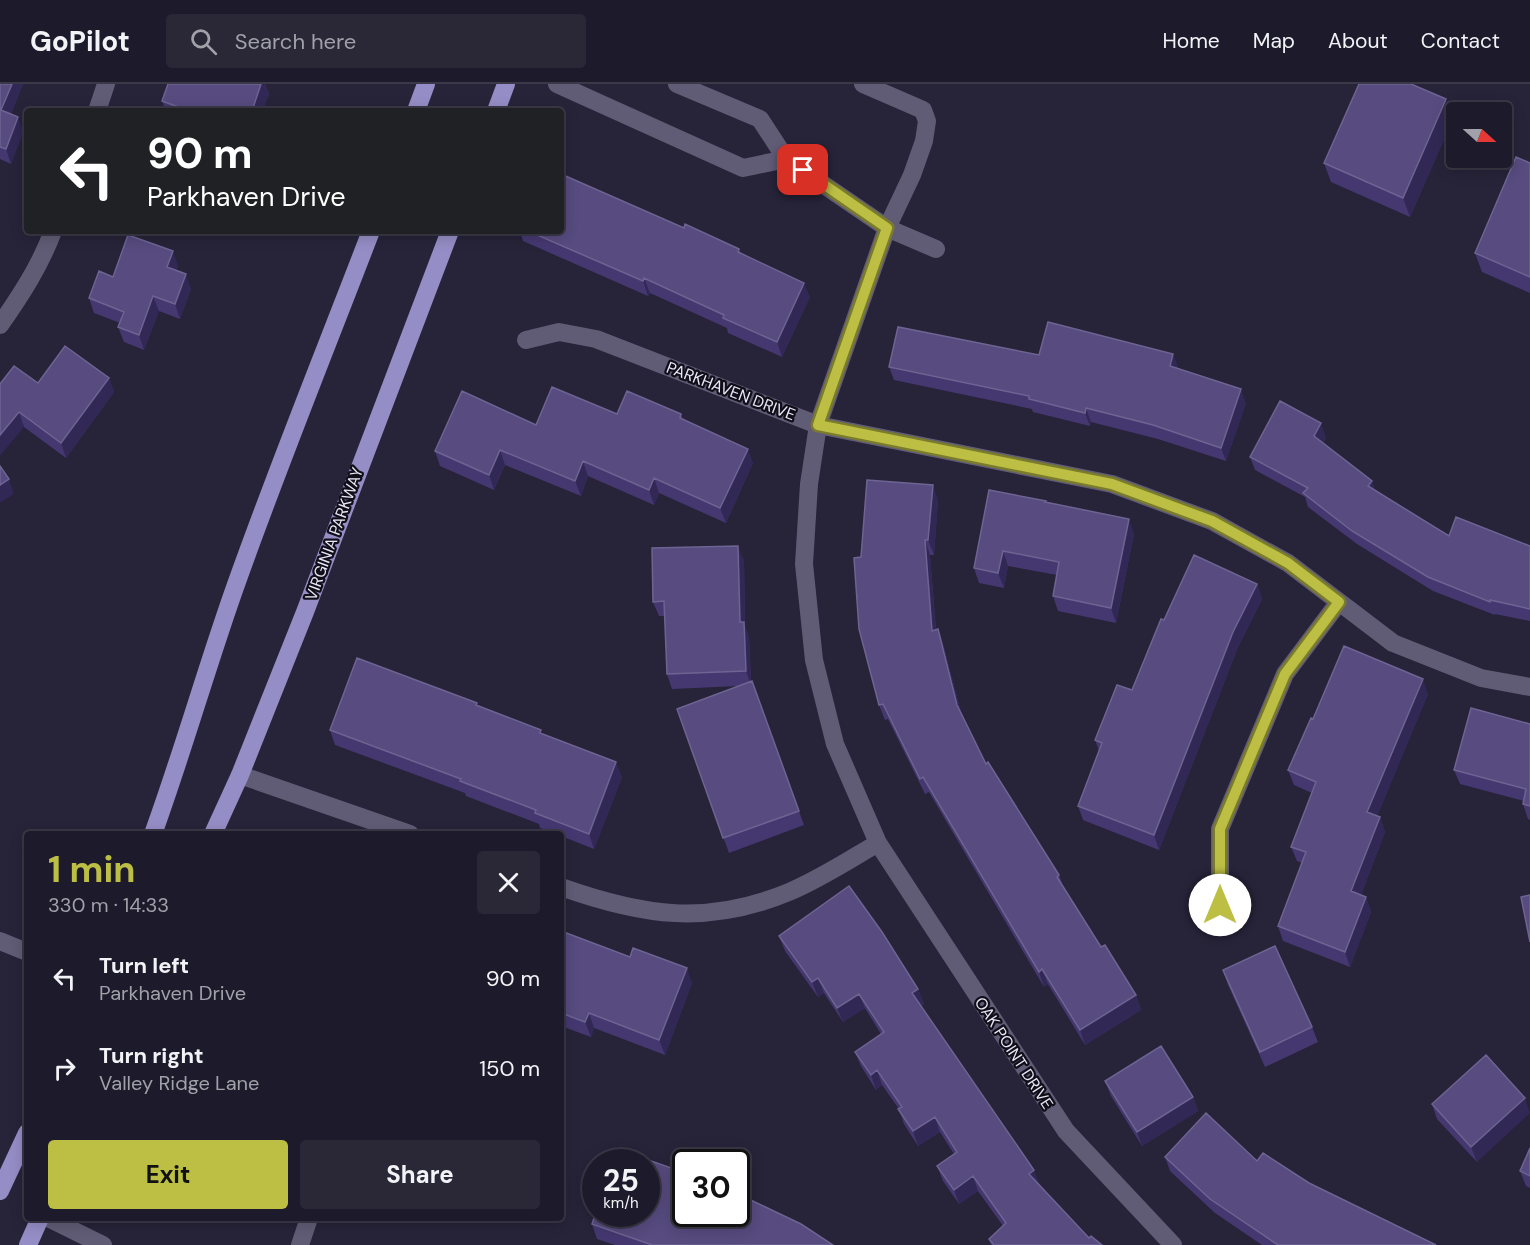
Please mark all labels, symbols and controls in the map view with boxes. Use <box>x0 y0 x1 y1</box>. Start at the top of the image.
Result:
search box <box>166 14 586 68</box>
text: GoPilot <box>30 23 130 60</box>
icon: search <box>187 25 220 58</box>
text: Search here <box>235 27 356 56</box>
text: Home <box>1162 27 1220 55</box>
text: Map <box>1253 27 1295 55</box>
text: About <box>1328 27 1388 55</box>
text: Contact <box>1421 27 1500 55</box>
north arrow <box>1446 102 1512 168</box>
map controls <box>1446 102 1512 168</box>
text: 90 m <box>147 126 253 181</box>
icon: left <box>48 132 126 210</box>
pin <box>777 144 828 195</box>
icon: arrive <box>786 153 819 186</box>
text: Parkhaven Drive <box>147 179 346 214</box>
street label: PARKHAVEN DRIVE <box>664 357 798 425</box>
street label: VIRGINIA PARKWAY <box>300 465 368 603</box>
text: 1 min <box>48 846 136 893</box>
button: close <box>477 851 540 914</box>
position arrow <box>1188 873 1252 937</box>
text: 330 m · 14:33 <box>48 892 169 918</box>
text: Turn left <box>99 951 189 980</box>
icon: left <box>48 962 81 995</box>
text: 90 m <box>486 964 540 993</box>
text: Parkhaven Drive <box>99 980 246 1006</box>
street label: OAK POINT DRIVE <box>970 993 1058 1113</box>
text: Turn right <box>99 1041 204 1070</box>
icon: right <box>48 1052 81 1085</box>
text: 150 m <box>479 1054 540 1083</box>
text: Valley Ridge Lane <box>99 1070 259 1096</box>
button: Exit <box>48 1140 288 1209</box>
button: Share <box>300 1140 540 1209</box>
speed limit sign: 30 <box>672 1149 750 1227</box>
text: 25 <box>603 1161 639 1200</box>
text: km/h <box>603 1193 639 1213</box>

